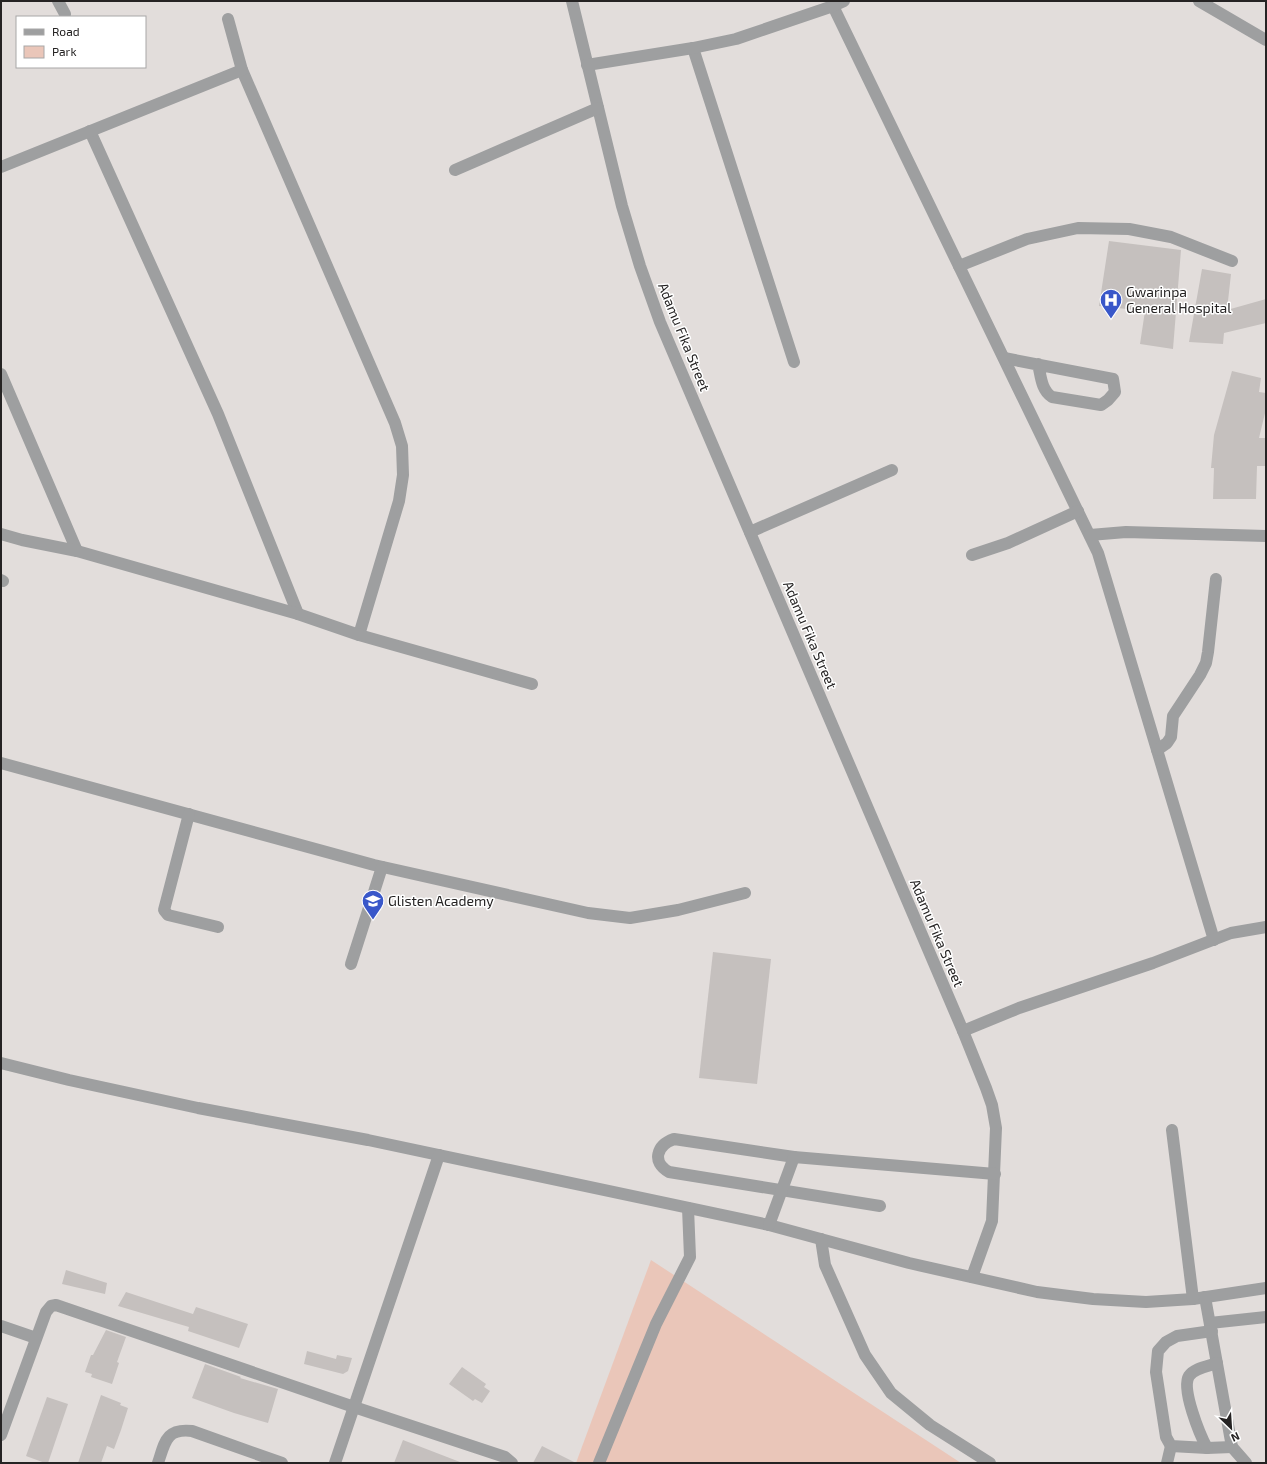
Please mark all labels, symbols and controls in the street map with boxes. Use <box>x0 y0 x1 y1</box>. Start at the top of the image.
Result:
legend <box>16 16 146 68</box>
text: Road <box>52 24 80 38</box>
text: Park <box>52 44 77 58</box>
street label: Adamu Fika Street <box>655 280 714 394</box>
place label: Gwarinpa General Hospital <box>1126 283 1232 316</box>
hospital icon: Gwarinpa General Hospital <box>1098 287 1124 320</box>
street label: Adamu Fika Street <box>780 578 841 691</box>
street label: Adamu Fika Street <box>907 876 968 989</box>
school or university icon: Glisten Academy <box>360 888 386 921</box>
place label: Glisten Academy <box>388 892 494 909</box>
north arrow <box>1211 1408 1251 1448</box>
text: N <box>1229 1430 1242 1445</box>

